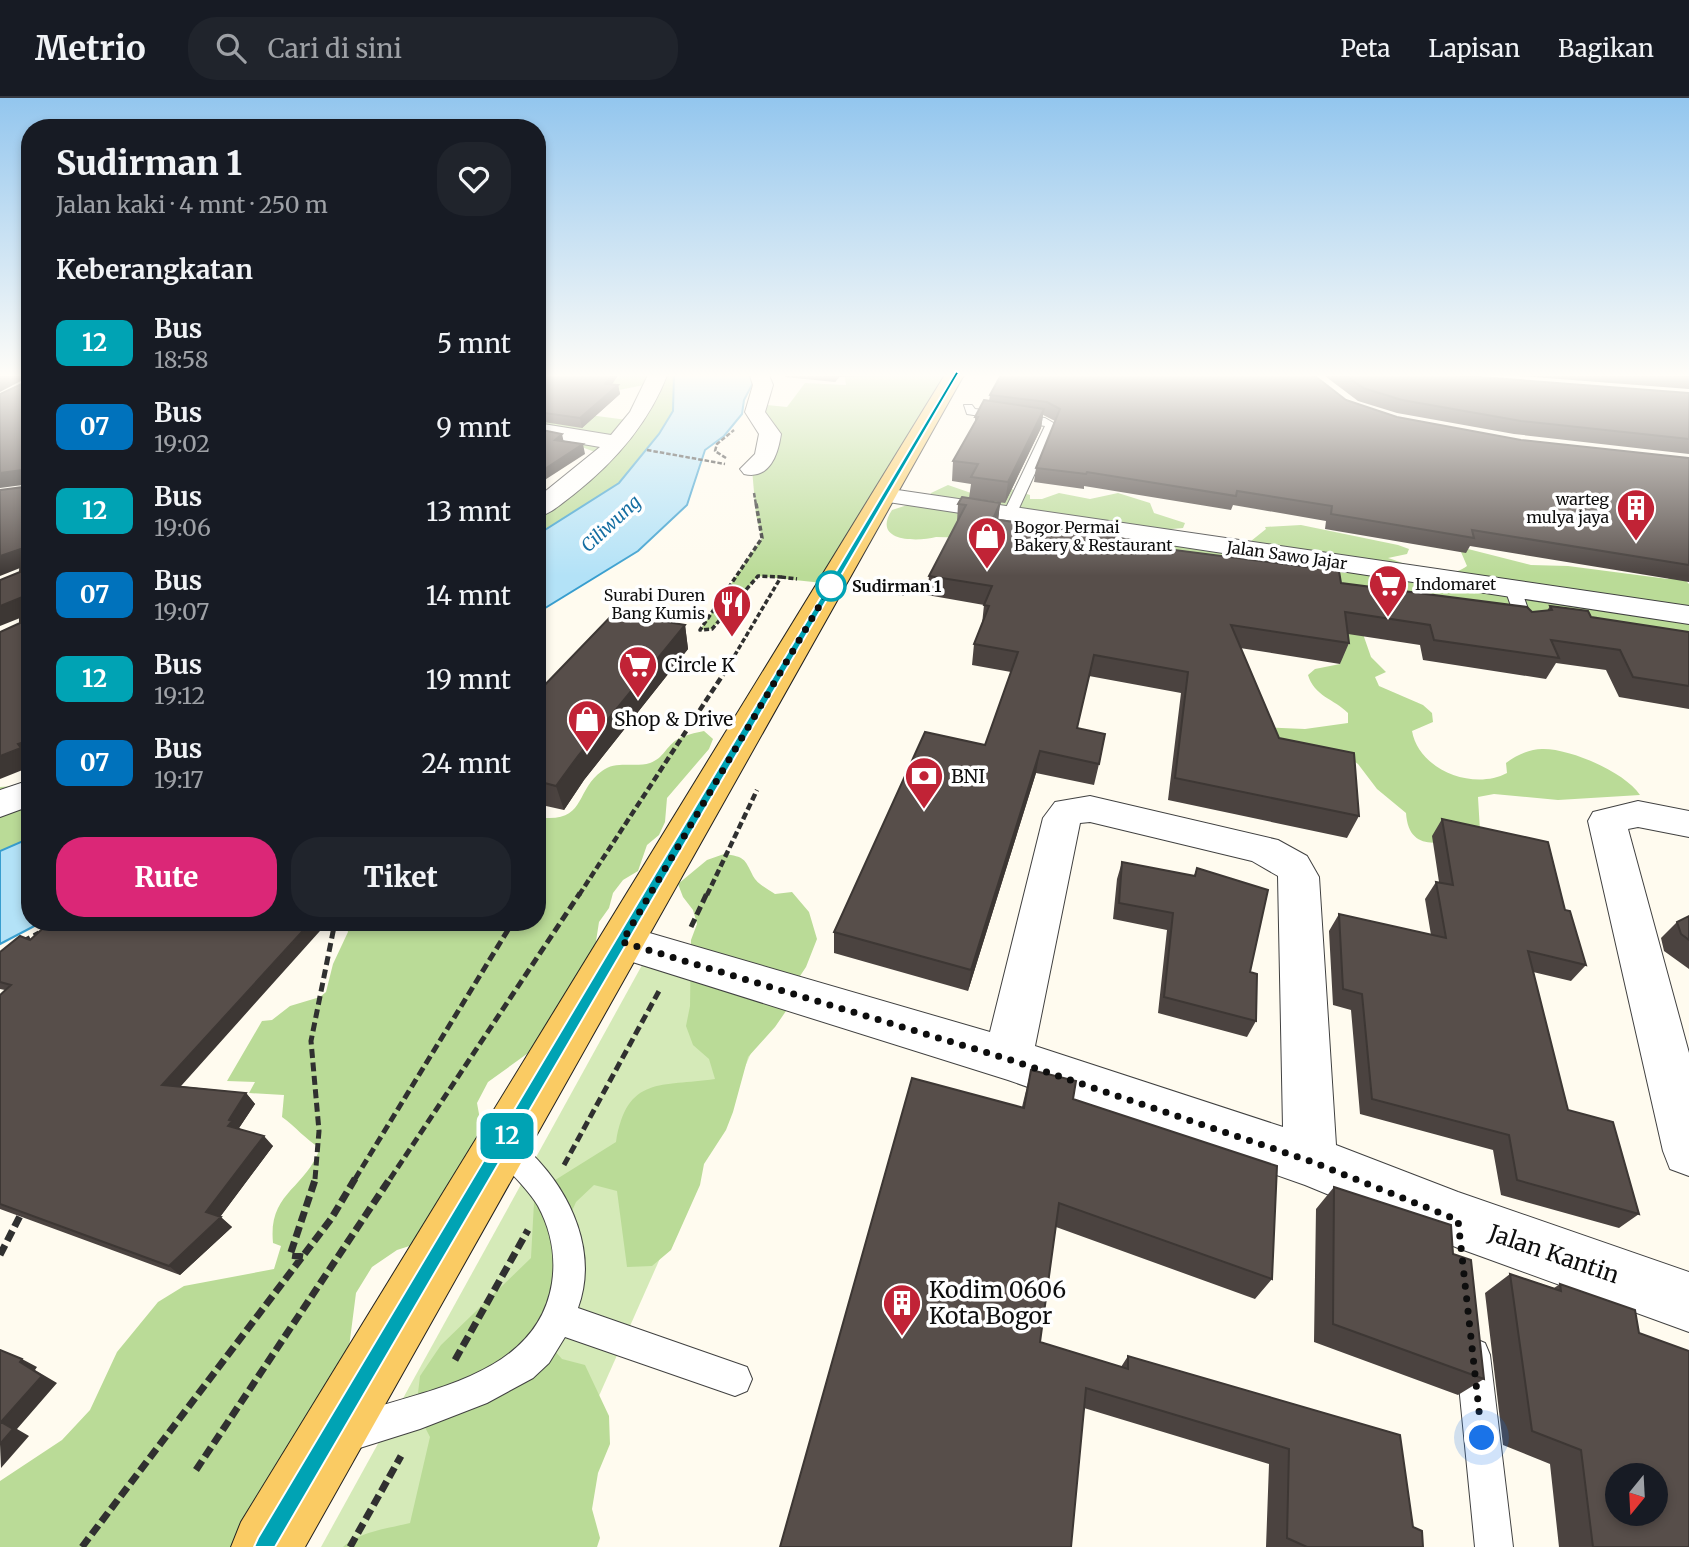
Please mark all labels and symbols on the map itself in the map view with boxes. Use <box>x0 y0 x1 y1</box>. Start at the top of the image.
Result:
building icon: warteg mulya jaya <box>1615 487 1657 542</box>
place label: warteg mulya jaya <box>1526 489 1609 527</box>
water label: Ciliwung <box>576 490 645 557</box>
shop icon: Bogor Permai Bakery & Restaurant <box>966 515 1008 570</box>
place label: Bogor Permai Bakery & Restaurant <box>1014 517 1173 555</box>
street label: Jalan Sawo Jajar <box>1225 537 1348 573</box>
supermarket icon: Indomaret <box>1367 563 1409 618</box>
marker: Sudirman 1 <box>816 571 846 601</box>
place label: Indomaret <box>1415 574 1497 594</box>
place label: Sudirman 1 <box>852 576 942 596</box>
restaurant icon: Surabi Duren Bang Kumis <box>711 583 753 638</box>
place label: Surabi Duren Bang Kumis <box>604 585 705 623</box>
supermarket icon: Circle K <box>617 644 659 699</box>
place label: Circle K <box>665 653 735 677</box>
shop icon: Shop & Drive <box>566 698 608 753</box>
place label: Shop & Drive <box>614 707 733 731</box>
bank icon: BNI <box>903 755 945 810</box>
place label: BNI <box>951 764 985 788</box>
line badge: 12 <box>476 1113 538 1159</box>
street label: Jalan Kantin <box>1484 1217 1623 1289</box>
place label: Kodim 0606 Kota Bogor <box>929 1275 1066 1330</box>
building icon: Kodim 0606 Kota Bogor <box>881 1282 923 1337</box>
your location <box>1464 1420 1499 1455</box>
north arrow <box>1605 1463 1668 1526</box>

